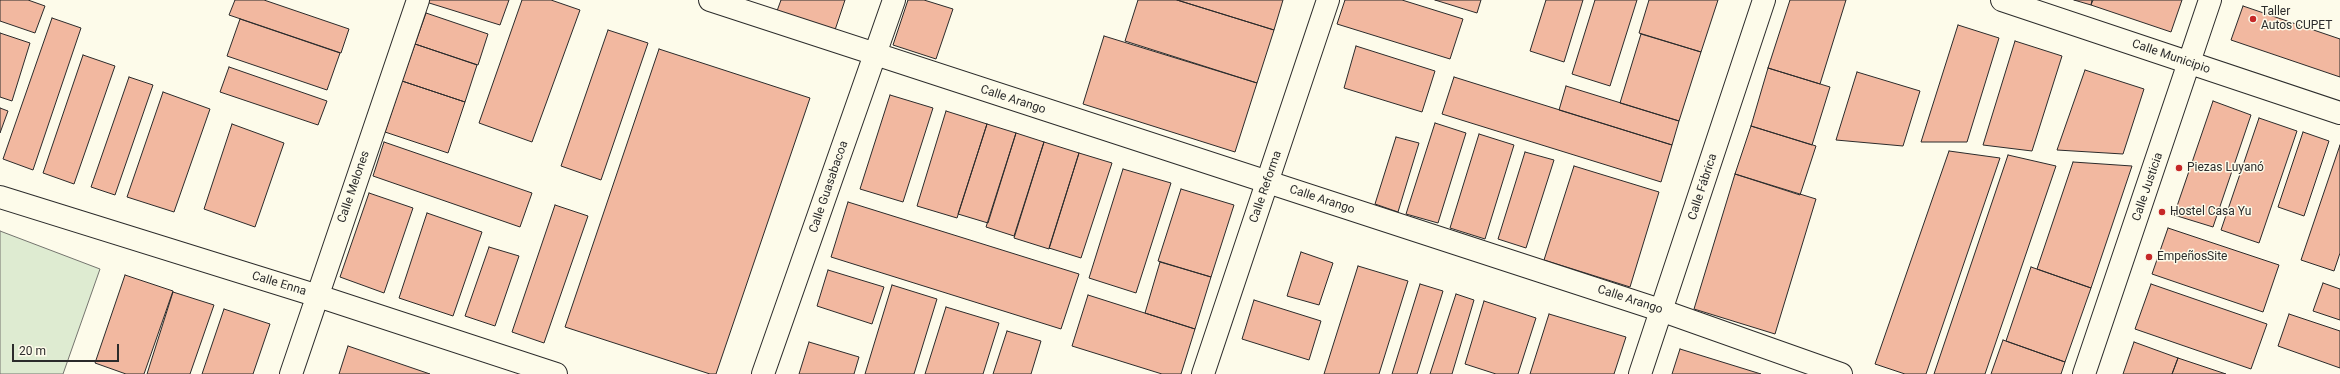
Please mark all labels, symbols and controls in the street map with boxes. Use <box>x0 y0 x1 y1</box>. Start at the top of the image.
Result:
place label: Taller Autos CUPET <box>2261 5 2332 33</box>
marker: Taller Autos CUPET <box>2248 14 2258 24</box>
street label: Calle Municipio <box>2130 37 2212 77</box>
street label: Calle Arango <box>978 83 1048 117</box>
street label: Calle Guasabacoa <box>806 139 852 235</box>
street label: Calle Melones <box>335 149 373 225</box>
street label: Calle Reforma <box>1247 149 1285 225</box>
street label: Calle Justicia <box>2130 151 2166 223</box>
street label: Calle Fábrica <box>1685 152 1721 222</box>
place label: Piezas Luyanó <box>2187 161 2264 175</box>
marker: Piezas Luyanó <box>2174 163 2184 173</box>
street label: Calle Arango <box>1287 183 1357 217</box>
place label: Hostel Casa Yu <box>2170 205 2251 219</box>
marker: Hostel Casa Yu <box>2157 207 2167 217</box>
place label: EmpeñosSite <box>2157 250 2227 264</box>
marker: EmpeñosSite <box>2144 252 2154 262</box>
street label: Calle Enna <box>250 269 308 299</box>
street label: Calle Arango <box>1595 283 1665 317</box>
scale bar <box>14 336 121 362</box>
text: 20 m <box>19 344 46 358</box>

